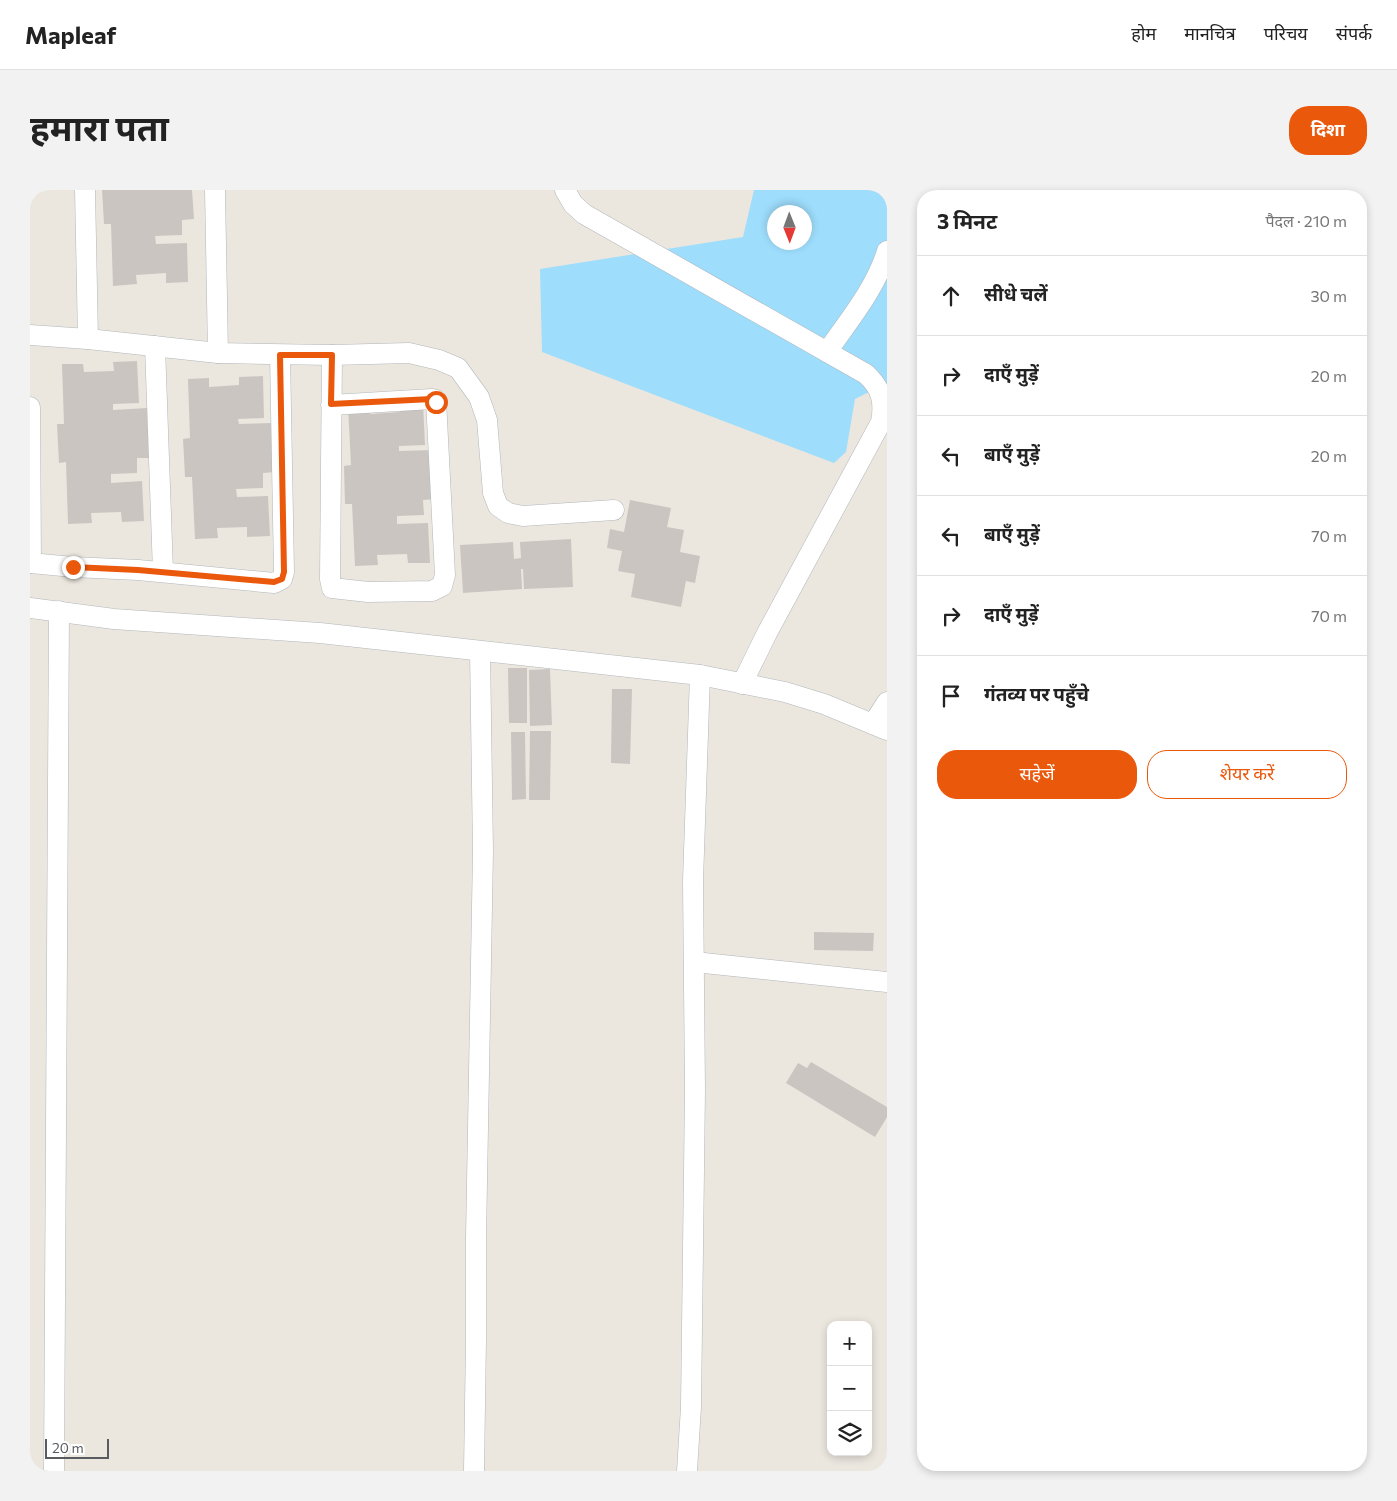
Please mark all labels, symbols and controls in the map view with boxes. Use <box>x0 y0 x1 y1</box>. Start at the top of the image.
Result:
text: Mapleaf <box>25 20 116 49</box>
text: होम <box>1131 22 1156 44</box>
text: मानचित्र <box>1184 22 1236 44</box>
text: परिचय <box>1264 22 1308 44</box>
text: संपर्क <box>1336 22 1372 44</box>
text: हमारा पता <box>30 105 169 148</box>
button: दिशा <box>1289 106 1367 155</box>
north arrow <box>767 205 812 250</box>
text: 3 मिनट <box>937 208 997 233</box>
text: पैदल · 210 m <box>1265 211 1347 230</box>
icon: ahead <box>937 282 965 310</box>
text: सीधे चलें <box>984 282 1048 305</box>
text: 30 m <box>1310 286 1347 305</box>
icon: right <box>937 362 965 390</box>
text: दाएँ मुड़ें <box>984 362 1039 385</box>
text: 20 m <box>1311 366 1347 385</box>
route start <box>425 391 448 414</box>
icon: left <box>937 442 965 470</box>
text: बाएँ मुड़ें <box>984 442 1040 465</box>
text: 20 m <box>1311 446 1347 465</box>
icon: left <box>937 522 965 550</box>
text: बाएँ मुड़ें <box>984 522 1040 545</box>
text: 70 m <box>1311 526 1347 545</box>
route end <box>62 556 85 579</box>
icon: right <box>937 602 965 630</box>
text: दाएँ मुड़ें <box>984 602 1039 625</box>
text: 70 m <box>1311 606 1347 625</box>
icon: arrive <box>937 682 965 710</box>
text: गंतव्य पर पहुँचे <box>984 682 1089 705</box>
button: सहेजें <box>937 750 1137 799</box>
button: शेयर करें <box>1147 750 1347 799</box>
map controls <box>827 1321 872 1456</box>
button: + <box>827 1321 872 1366</box>
button: − <box>827 1366 872 1411</box>
button: layers <box>827 1411 872 1456</box>
scale bar <box>45 1436 109 1459</box>
text: 20 m <box>52 1439 84 1456</box>

